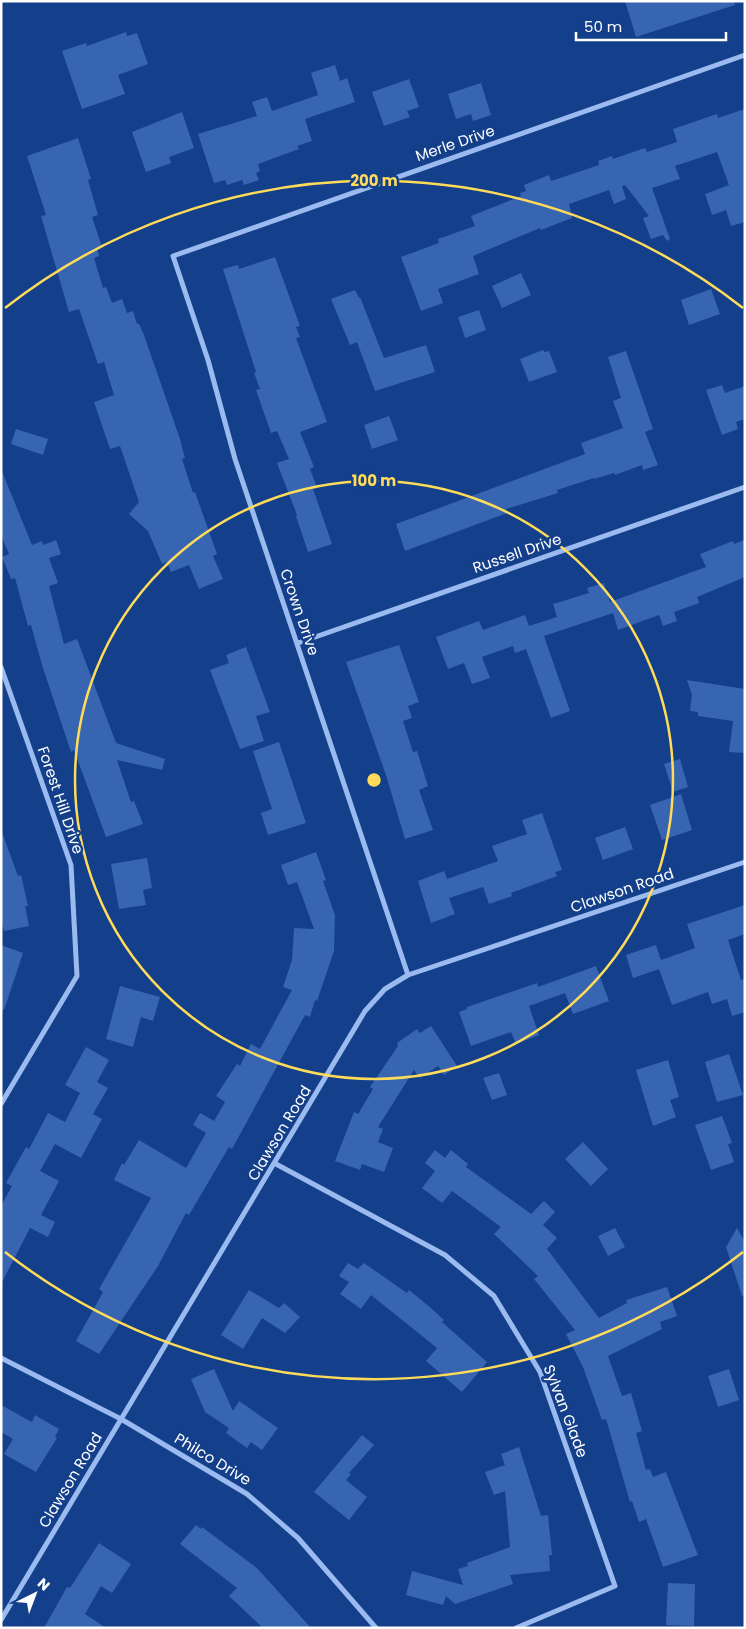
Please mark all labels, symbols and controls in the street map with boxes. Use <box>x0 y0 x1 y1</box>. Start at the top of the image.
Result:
scale bar <box>576 10 726 42</box>
text: 50 m <box>584 16 622 37</box>
street label: Merle Drive <box>413 120 497 166</box>
text: 200 m <box>350 170 398 191</box>
text: 100 m <box>352 470 396 491</box>
street label: Russell Drive <box>470 528 564 578</box>
street label: Crown Drive <box>275 566 325 658</box>
street label: Forest Hill Drive <box>33 743 89 857</box>
centre of rings <box>365 771 383 789</box>
street label: Clawson Road <box>568 863 676 917</box>
street label: Clawson Road <box>242 1081 316 1185</box>
street label: Sylvan Glade <box>539 1361 593 1461</box>
street label: Clawson Road <box>33 1428 107 1532</box>
street label: Philco Drive <box>171 1428 255 1490</box>
north arrow <box>10 1569 60 1619</box>
text: N <box>33 1573 54 1595</box>

